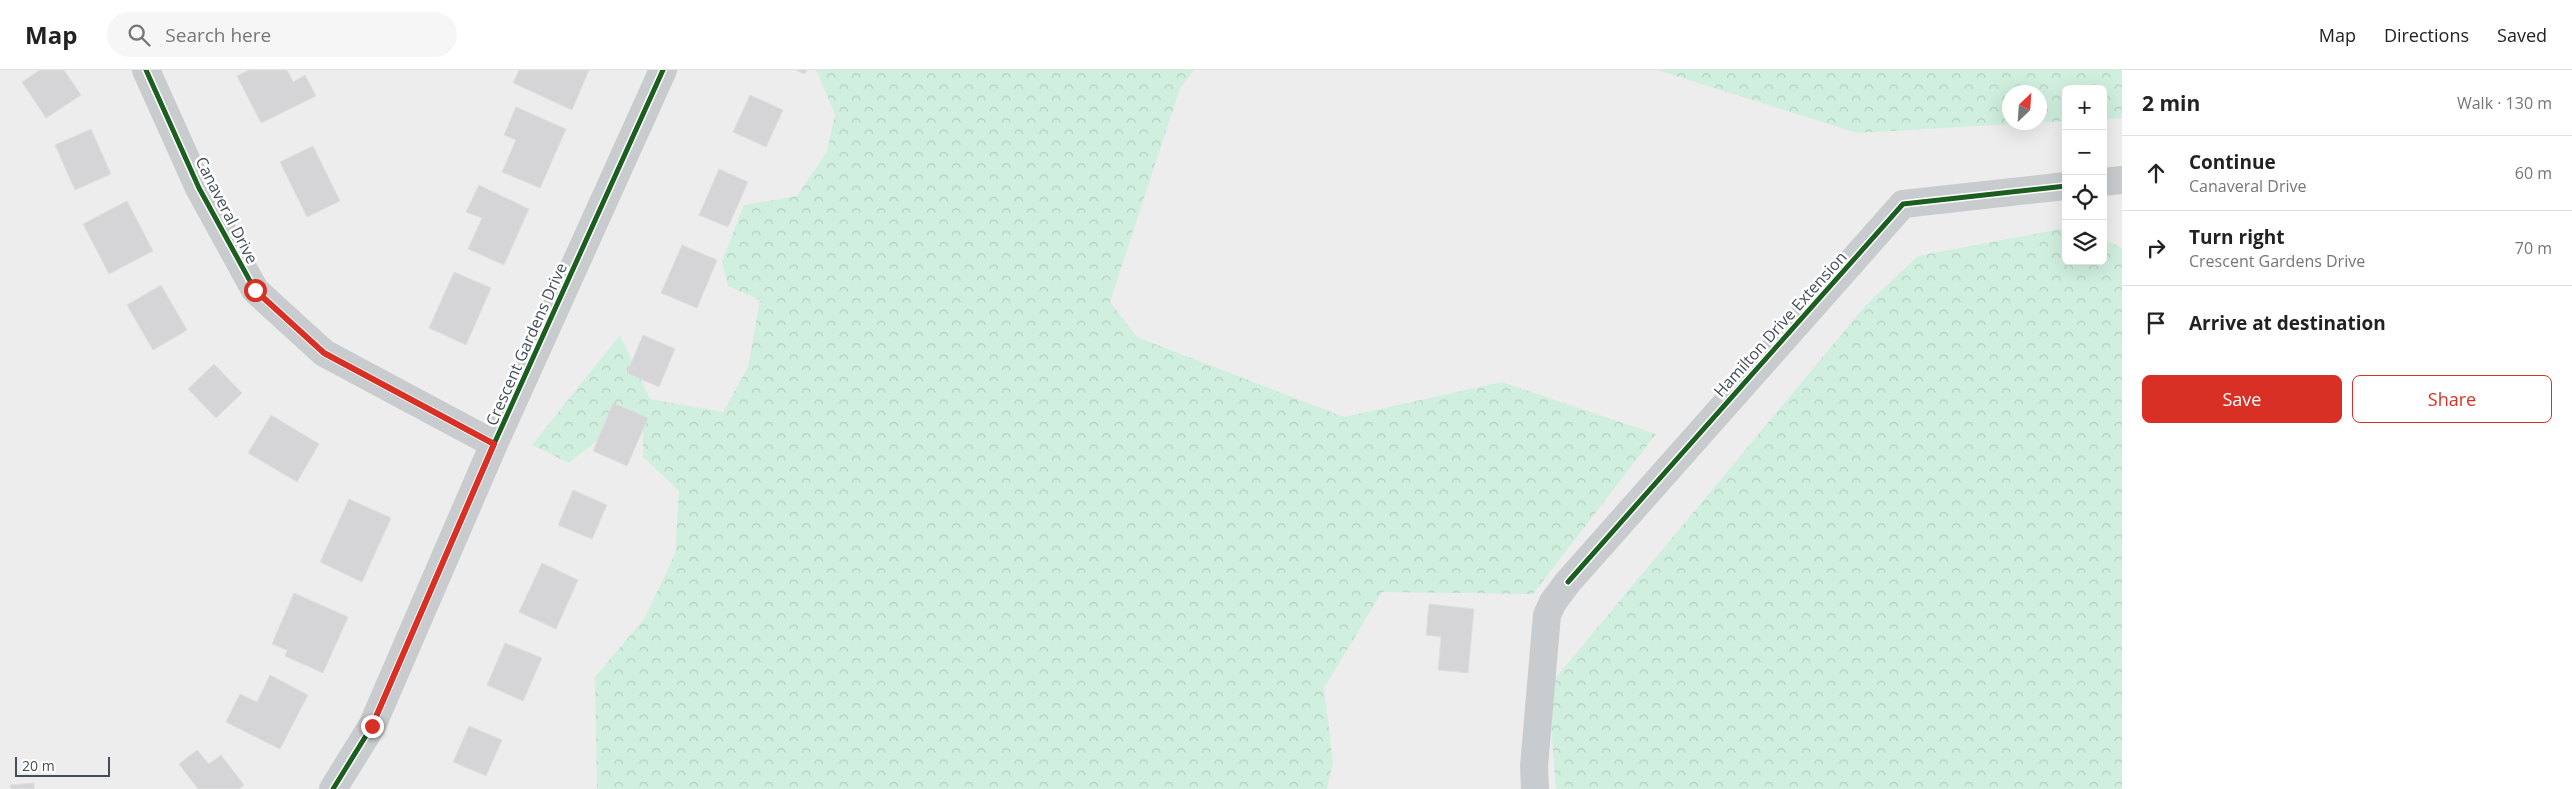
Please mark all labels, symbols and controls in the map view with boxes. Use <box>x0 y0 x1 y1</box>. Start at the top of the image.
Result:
search box <box>107 12 457 57</box>
text: Map <box>25 18 77 51</box>
icon: search <box>125 21 153 49</box>
text: Search here <box>165 22 271 48</box>
text: Map <box>2319 23 2356 47</box>
text: Directions <box>2384 23 2469 47</box>
text: Saved <box>2497 23 2547 47</box>
north arrow <box>2002 85 2047 130</box>
map controls <box>2062 85 2107 265</box>
button: + <box>2062 85 2107 130</box>
text: 2 min <box>2142 89 2200 117</box>
text: Walk · 130 m <box>2457 92 2552 114</box>
button: − <box>2062 130 2107 175</box>
text: Continue <box>2189 149 2276 175</box>
street label: Canaveral Drive <box>191 153 263 267</box>
icon: ahead <box>2142 159 2170 187</box>
text: 60 m <box>2515 162 2552 184</box>
button: locate <box>2062 175 2107 220</box>
text: Canaveral Drive <box>2189 175 2306 197</box>
button: layers <box>2062 220 2107 265</box>
text: Turn right <box>2189 224 2284 250</box>
icon: right <box>2142 234 2170 262</box>
text: 70 m <box>2515 237 2552 259</box>
street label: Hamilton Drive Extension <box>1709 246 1851 402</box>
text: Crescent Gardens Drive <box>2189 250 2365 272</box>
street label: Crescent Gardens Drive <box>480 259 572 429</box>
route start <box>244 279 267 302</box>
icon: arrive <box>2142 309 2170 337</box>
text: Arrive at destination <box>2189 310 2386 336</box>
button: Save <box>2142 375 2342 423</box>
button: Share <box>2352 375 2552 423</box>
route end <box>361 715 384 738</box>
scale bar <box>15 754 110 777</box>
text: 20 m <box>22 756 55 775</box>

